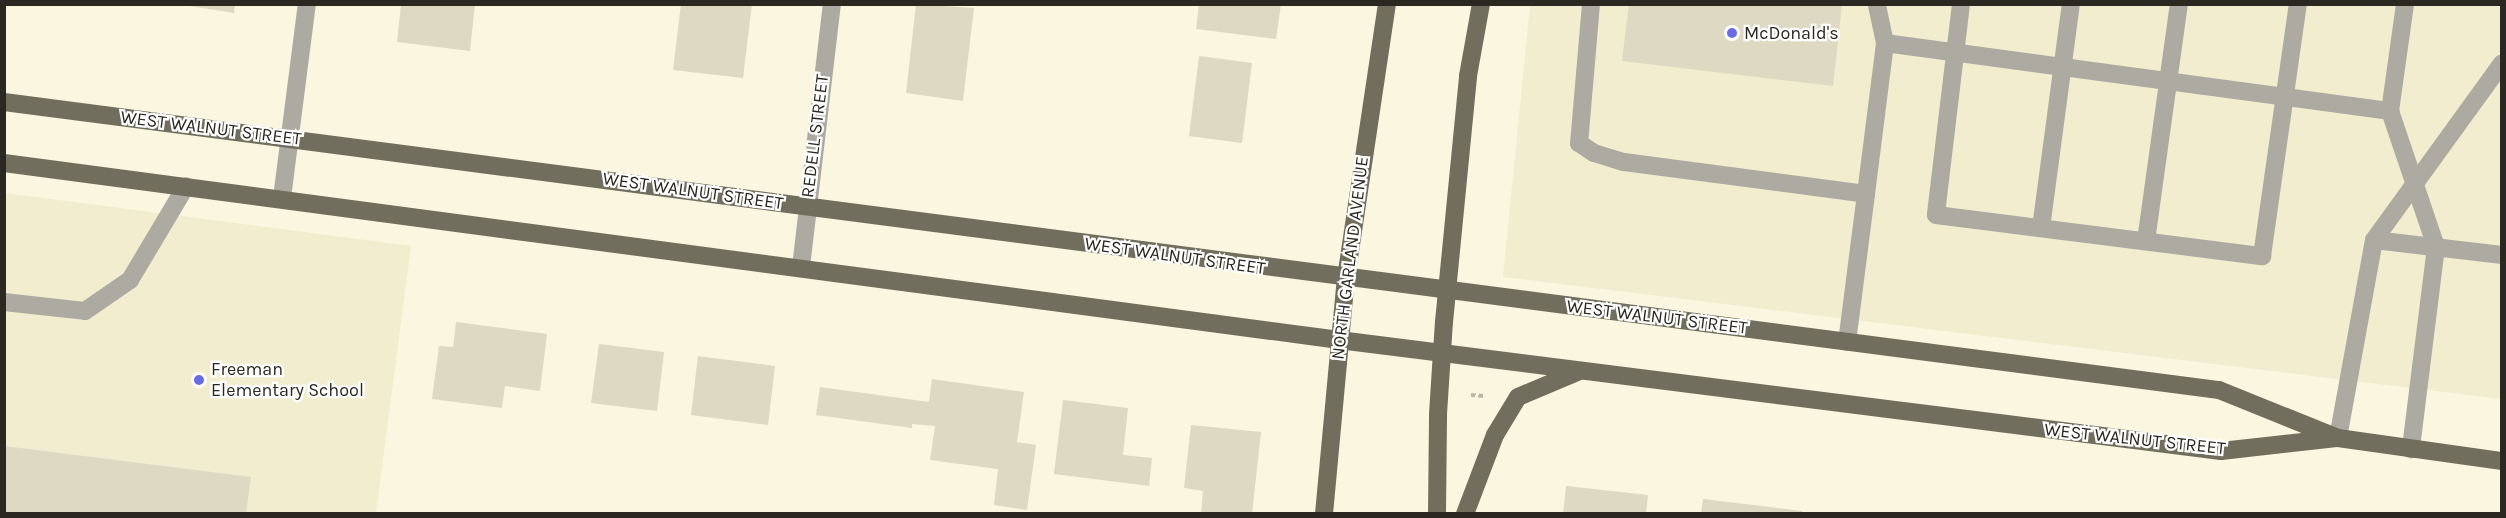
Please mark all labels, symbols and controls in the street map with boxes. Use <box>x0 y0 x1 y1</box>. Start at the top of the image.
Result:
place label: McDonald's <box>1744 22 1839 44</box>
marker: McDonald's <box>1725 26 1739 40</box>
street label: REDELL STREET <box>797 73 833 199</box>
street label: WEST WALNUT STREET <box>119 106 303 150</box>
street label: NORTH GARLAND AVENUE <box>1327 155 1373 361</box>
street label: WEST WALNUT STREET <box>601 168 785 214</box>
street label: WEST WALNUT STREET <box>1083 233 1267 279</box>
street label: WEST WALNUT STREET <box>1565 295 1749 339</box>
place label: Freeman Elementary School <box>211 359 364 401</box>
marker: Freeman Elementary School <box>192 373 206 387</box>
street label: WEST WALNUT STREET <box>2043 419 2227 459</box>

